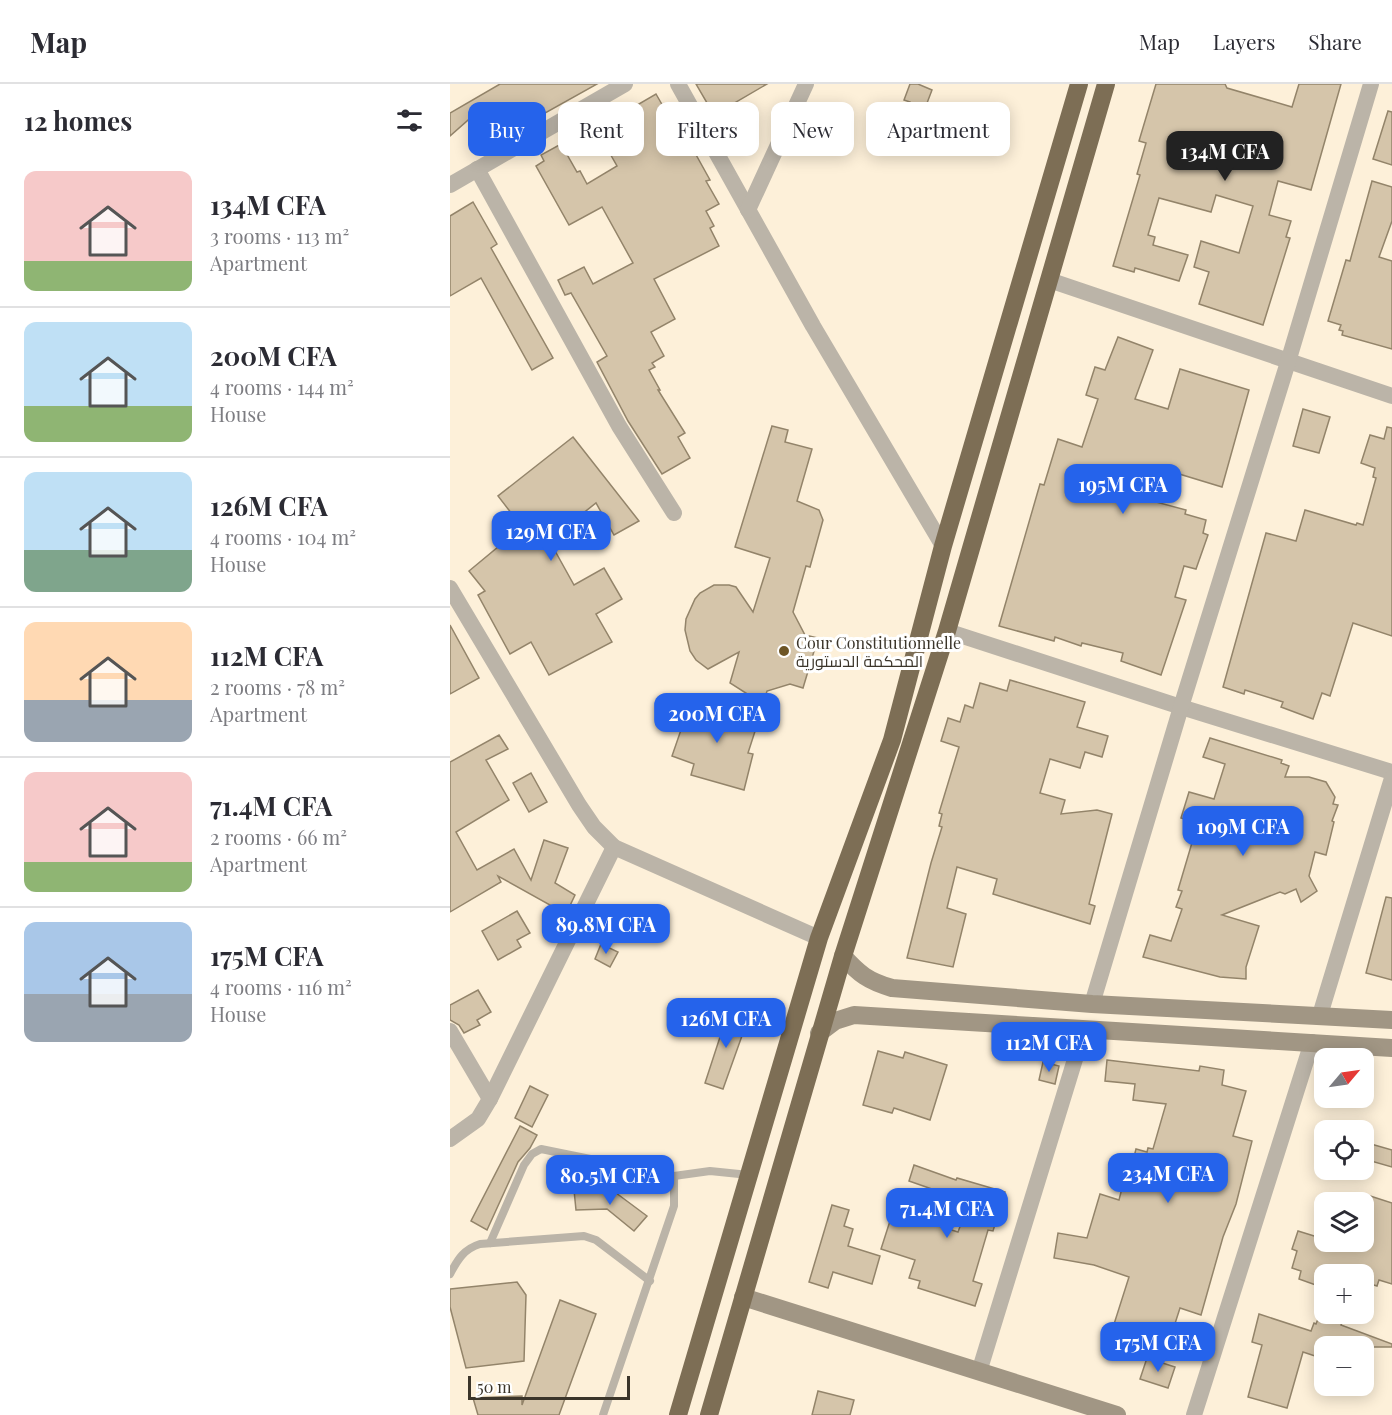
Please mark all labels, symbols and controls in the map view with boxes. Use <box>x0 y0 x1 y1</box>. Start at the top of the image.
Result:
text: Map <box>30 23 87 60</box>
text: Map <box>1139 27 1180 55</box>
text: Layers <box>1213 27 1275 55</box>
text: Share <box>1308 27 1362 55</box>
chip: Buy <box>468 102 546 156</box>
chip: Rent <box>558 102 644 156</box>
chip: Filters <box>656 102 759 156</box>
chip: New <box>771 102 854 156</box>
chip: Apartment <box>866 102 1010 156</box>
text: 12 homes <box>24 103 132 138</box>
icon: filters <box>393 104 426 137</box>
pin: 134M CFA <box>1163 131 1287 182</box>
text: 134M CFA <box>1180 137 1270 164</box>
text: 134M CFA <box>210 187 326 222</box>
icon: home <box>72 195 144 267</box>
text: 3 rooms · 113 m² <box>210 222 349 249</box>
text: Apartment <box>210 249 307 276</box>
text: 200M CFA <box>210 338 337 373</box>
icon: home <box>72 346 144 418</box>
text: 4 rooms · 144 m² <box>210 373 354 400</box>
text: House <box>210 400 266 427</box>
pin: 195M CFA <box>1061 464 1185 515</box>
text: 195M CFA <box>1078 470 1168 497</box>
text: 126M CFA <box>210 488 328 523</box>
icon: home <box>72 496 144 568</box>
pin: 129M CFA <box>489 511 613 562</box>
text: 129M CFA <box>506 517 596 544</box>
text: 4 rooms · 104 m² <box>210 523 356 550</box>
text: House <box>210 550 266 577</box>
place label: Cour Constitutionnelle المحكمة الدستورية <box>796 632 961 671</box>
text: 112M CFA <box>210 638 323 673</box>
marker: Cour Constitutionnelle المحكمة الدستورية <box>777 644 791 658</box>
icon: home <box>72 646 144 718</box>
text: 2 rooms · 78 m² <box>210 673 345 700</box>
pin: 200M CFA <box>655 693 779 744</box>
text: 200M CFA <box>668 699 766 726</box>
text: Apartment <box>210 700 307 727</box>
text: 71.4M CFA <box>210 788 332 823</box>
icon: home <box>72 796 144 868</box>
pin: 109M CFA <box>1181 806 1305 857</box>
text: 109M CFA <box>1196 812 1290 839</box>
text: 2 rooms · 66 m² <box>210 823 347 850</box>
text: Apartment <box>210 850 307 877</box>
pin: 89.8M CFA <box>537 904 675 955</box>
text: 89.8M CFA <box>556 910 656 937</box>
text: 175M CFA <box>210 938 324 973</box>
icon: home <box>72 946 144 1018</box>
text: 4 rooms · 116 m² <box>210 973 352 1000</box>
pin: 126M CFA <box>664 998 788 1049</box>
text: House <box>210 1000 266 1027</box>
text: 126M CFA <box>681 1004 771 1031</box>
pin: 112M CFA <box>987 1022 1111 1073</box>
text: 112M CFA <box>1005 1028 1093 1055</box>
north arrow <box>1314 1048 1374 1108</box>
map controls <box>1314 1048 1374 1396</box>
button: locate <box>1314 1120 1374 1180</box>
pin: 234M CFA <box>1106 1153 1230 1204</box>
pin: 80.5M CFA <box>541 1155 679 1206</box>
text: 234M CFA <box>1122 1159 1214 1186</box>
text: 80.5M CFA <box>560 1161 660 1188</box>
pin: 71.4M CFA <box>878 1188 1016 1239</box>
button: layers <box>1314 1192 1374 1252</box>
text: 71.4M CFA <box>900 1194 994 1221</box>
button: + <box>1314 1264 1374 1324</box>
pin: 175M CFA <box>1096 1322 1220 1373</box>
text: 175M CFA <box>1114 1328 1202 1355</box>
button: − <box>1314 1336 1374 1396</box>
scale bar <box>468 1373 630 1400</box>
text: 50 m <box>477 1376 511 1397</box>

